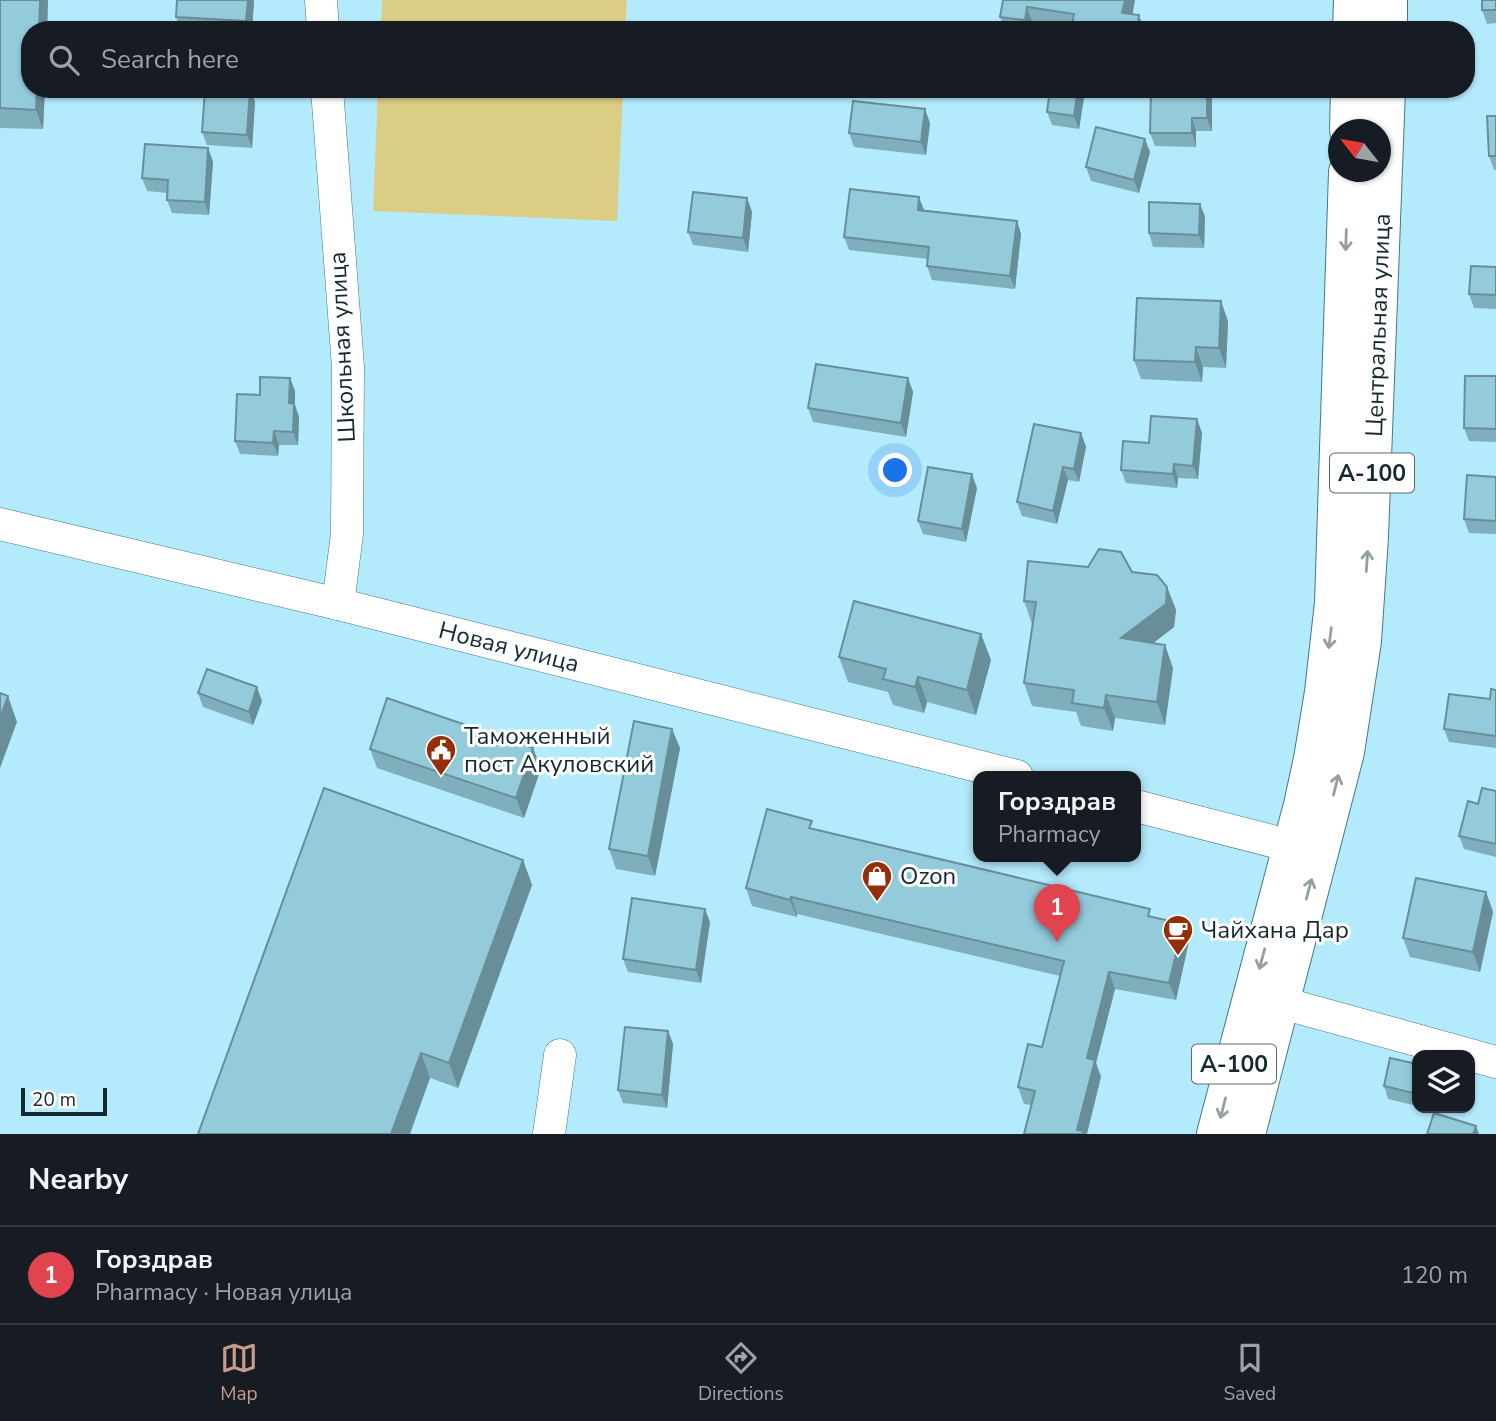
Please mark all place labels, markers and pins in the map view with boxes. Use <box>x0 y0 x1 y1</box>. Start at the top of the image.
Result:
place label: Таможенный пост Акуловский <box>464 720 654 780</box>
public building icon: Таможенный пост Акуловский <box>424 733 458 777</box>
shop icon: Ozon <box>860 859 894 903</box>
place label: Ozon <box>900 860 956 892</box>
pin: 1 <box>1034 884 1080 942</box>
cafe icon: Чайхана Дар <box>1161 913 1195 957</box>
place label: Чайхана Дар <box>1201 914 1349 946</box>

